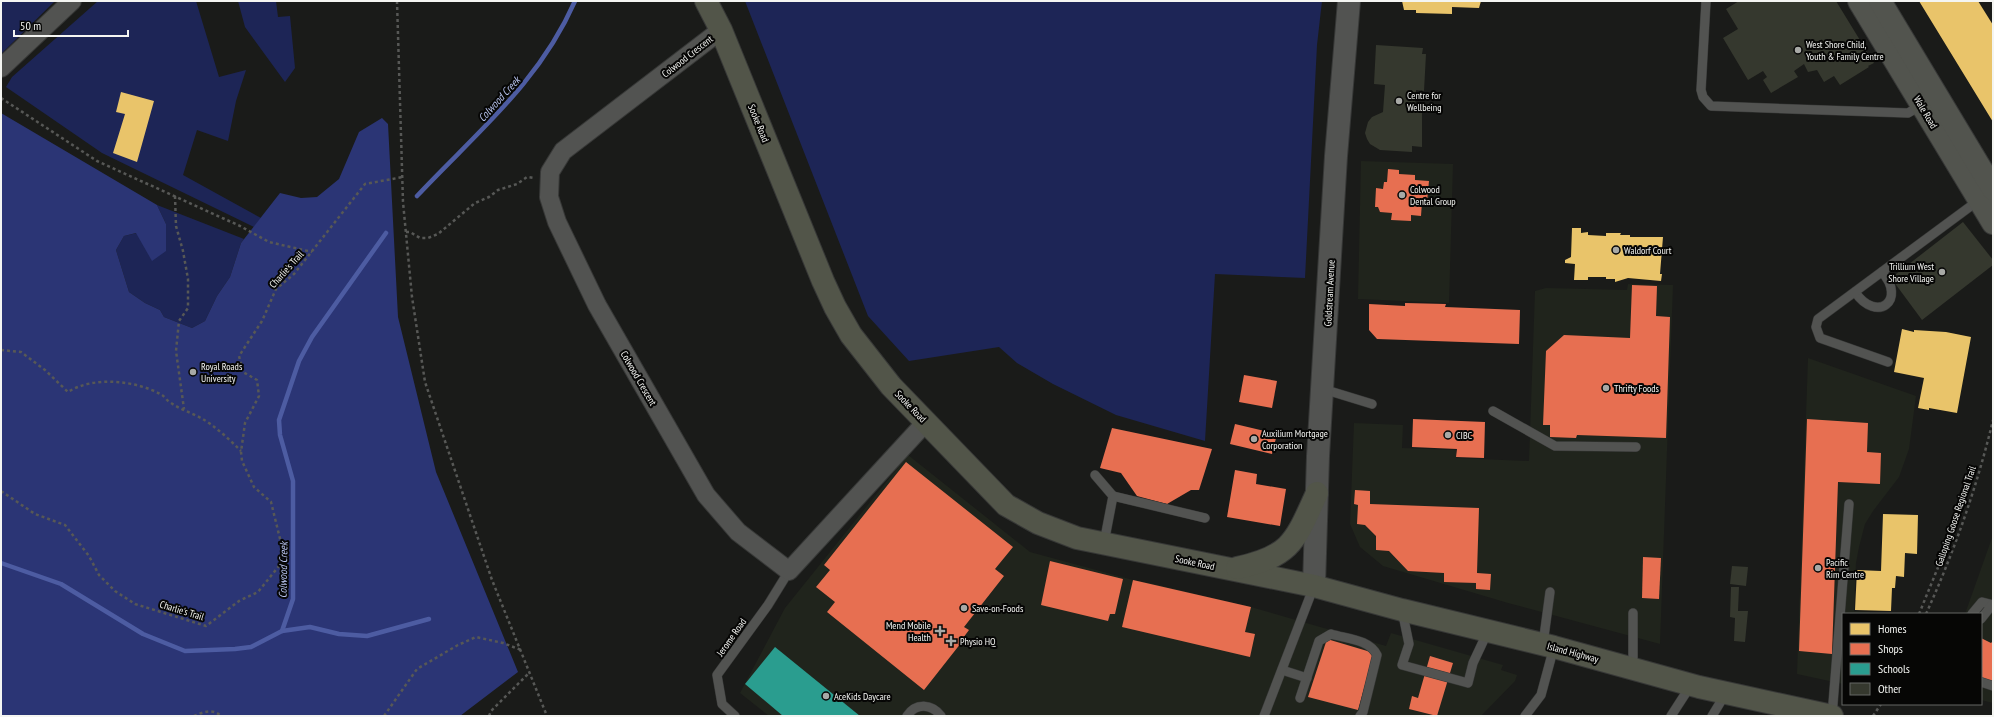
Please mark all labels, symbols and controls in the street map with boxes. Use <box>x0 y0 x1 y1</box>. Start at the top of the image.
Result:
scale bar <box>14 12 128 38</box>
text: 50 m <box>20 18 41 33</box>
street label: Colwood Crescent <box>659 32 716 80</box>
place label: West Shore Child, Youth & Family Centre <box>1806 38 1884 63</box>
marker: West Shore Child, Youth & Family Centre <box>1793 45 1803 55</box>
water label: Colwood Creek <box>475 72 524 125</box>
place label: Centre for Wellbeing <box>1407 89 1442 114</box>
street label: Wale Road <box>1911 93 1940 131</box>
marker: Centre for Wellbeing <box>1394 96 1404 106</box>
street label: Sooke Road <box>745 102 772 144</box>
place label: Colwood Dental Group <box>1410 183 1456 208</box>
marker: Colwood Dental Group <box>1397 190 1407 200</box>
place label: Waldorf Court <box>1624 244 1672 257</box>
marker: Waldorf Court <box>1611 245 1621 255</box>
street label: Charlie's Trail <box>266 248 307 291</box>
street label: Goldstream Avenue <box>1321 259 1338 327</box>
place label: Trillium West Shore Village <box>1888 260 1934 285</box>
marker: Trillium West Shore Village <box>1937 267 1947 277</box>
street label: Colwood Crescent <box>618 348 660 408</box>
place label: Royal Roads University <box>201 360 243 385</box>
marker: Royal Roads University <box>188 367 198 377</box>
place label: Thrifty Foods <box>1614 382 1660 395</box>
marker: Thrifty Foods <box>1601 383 1611 393</box>
street label: Sooke Road <box>892 387 929 425</box>
place label: Auxilium Mortgage Corporation <box>1262 427 1328 452</box>
place label: CIBC <box>1456 429 1473 442</box>
marker: CIBC <box>1443 430 1453 440</box>
marker: Auxilium Mortgage Corporation <box>1249 434 1259 444</box>
street label: Galloping Goose Regional Trail <box>1932 464 1979 568</box>
water label: Colwood Creek <box>276 540 291 598</box>
street label: Sooke Road <box>1174 552 1216 573</box>
place label: Pacific Rim Centre <box>1826 556 1864 581</box>
marker: Pacific Rim Centre <box>1813 563 1823 573</box>
street label: Charlie's Trail <box>158 598 206 624</box>
place label: Save-on-Foods <box>972 602 1024 615</box>
marker: Save-on-Foods <box>959 603 969 613</box>
legend <box>1842 613 1982 705</box>
street label: Jerome Road <box>713 616 749 660</box>
place label: Mend Mobile Health <box>886 619 931 644</box>
text: Homes <box>1878 621 1906 636</box>
marker: Mend Mobile Health <box>934 625 946 637</box>
marker: Physio HQ <box>945 635 957 647</box>
place label: Physio HQ <box>960 635 996 648</box>
street label: Island Highway <box>1546 639 1600 666</box>
text: Shops <box>1878 641 1903 656</box>
text: Schools <box>1878 661 1910 676</box>
text: Other <box>1878 681 1902 696</box>
place label: AceKids Daycare <box>834 690 891 703</box>
marker: AceKids Daycare <box>821 691 831 701</box>

